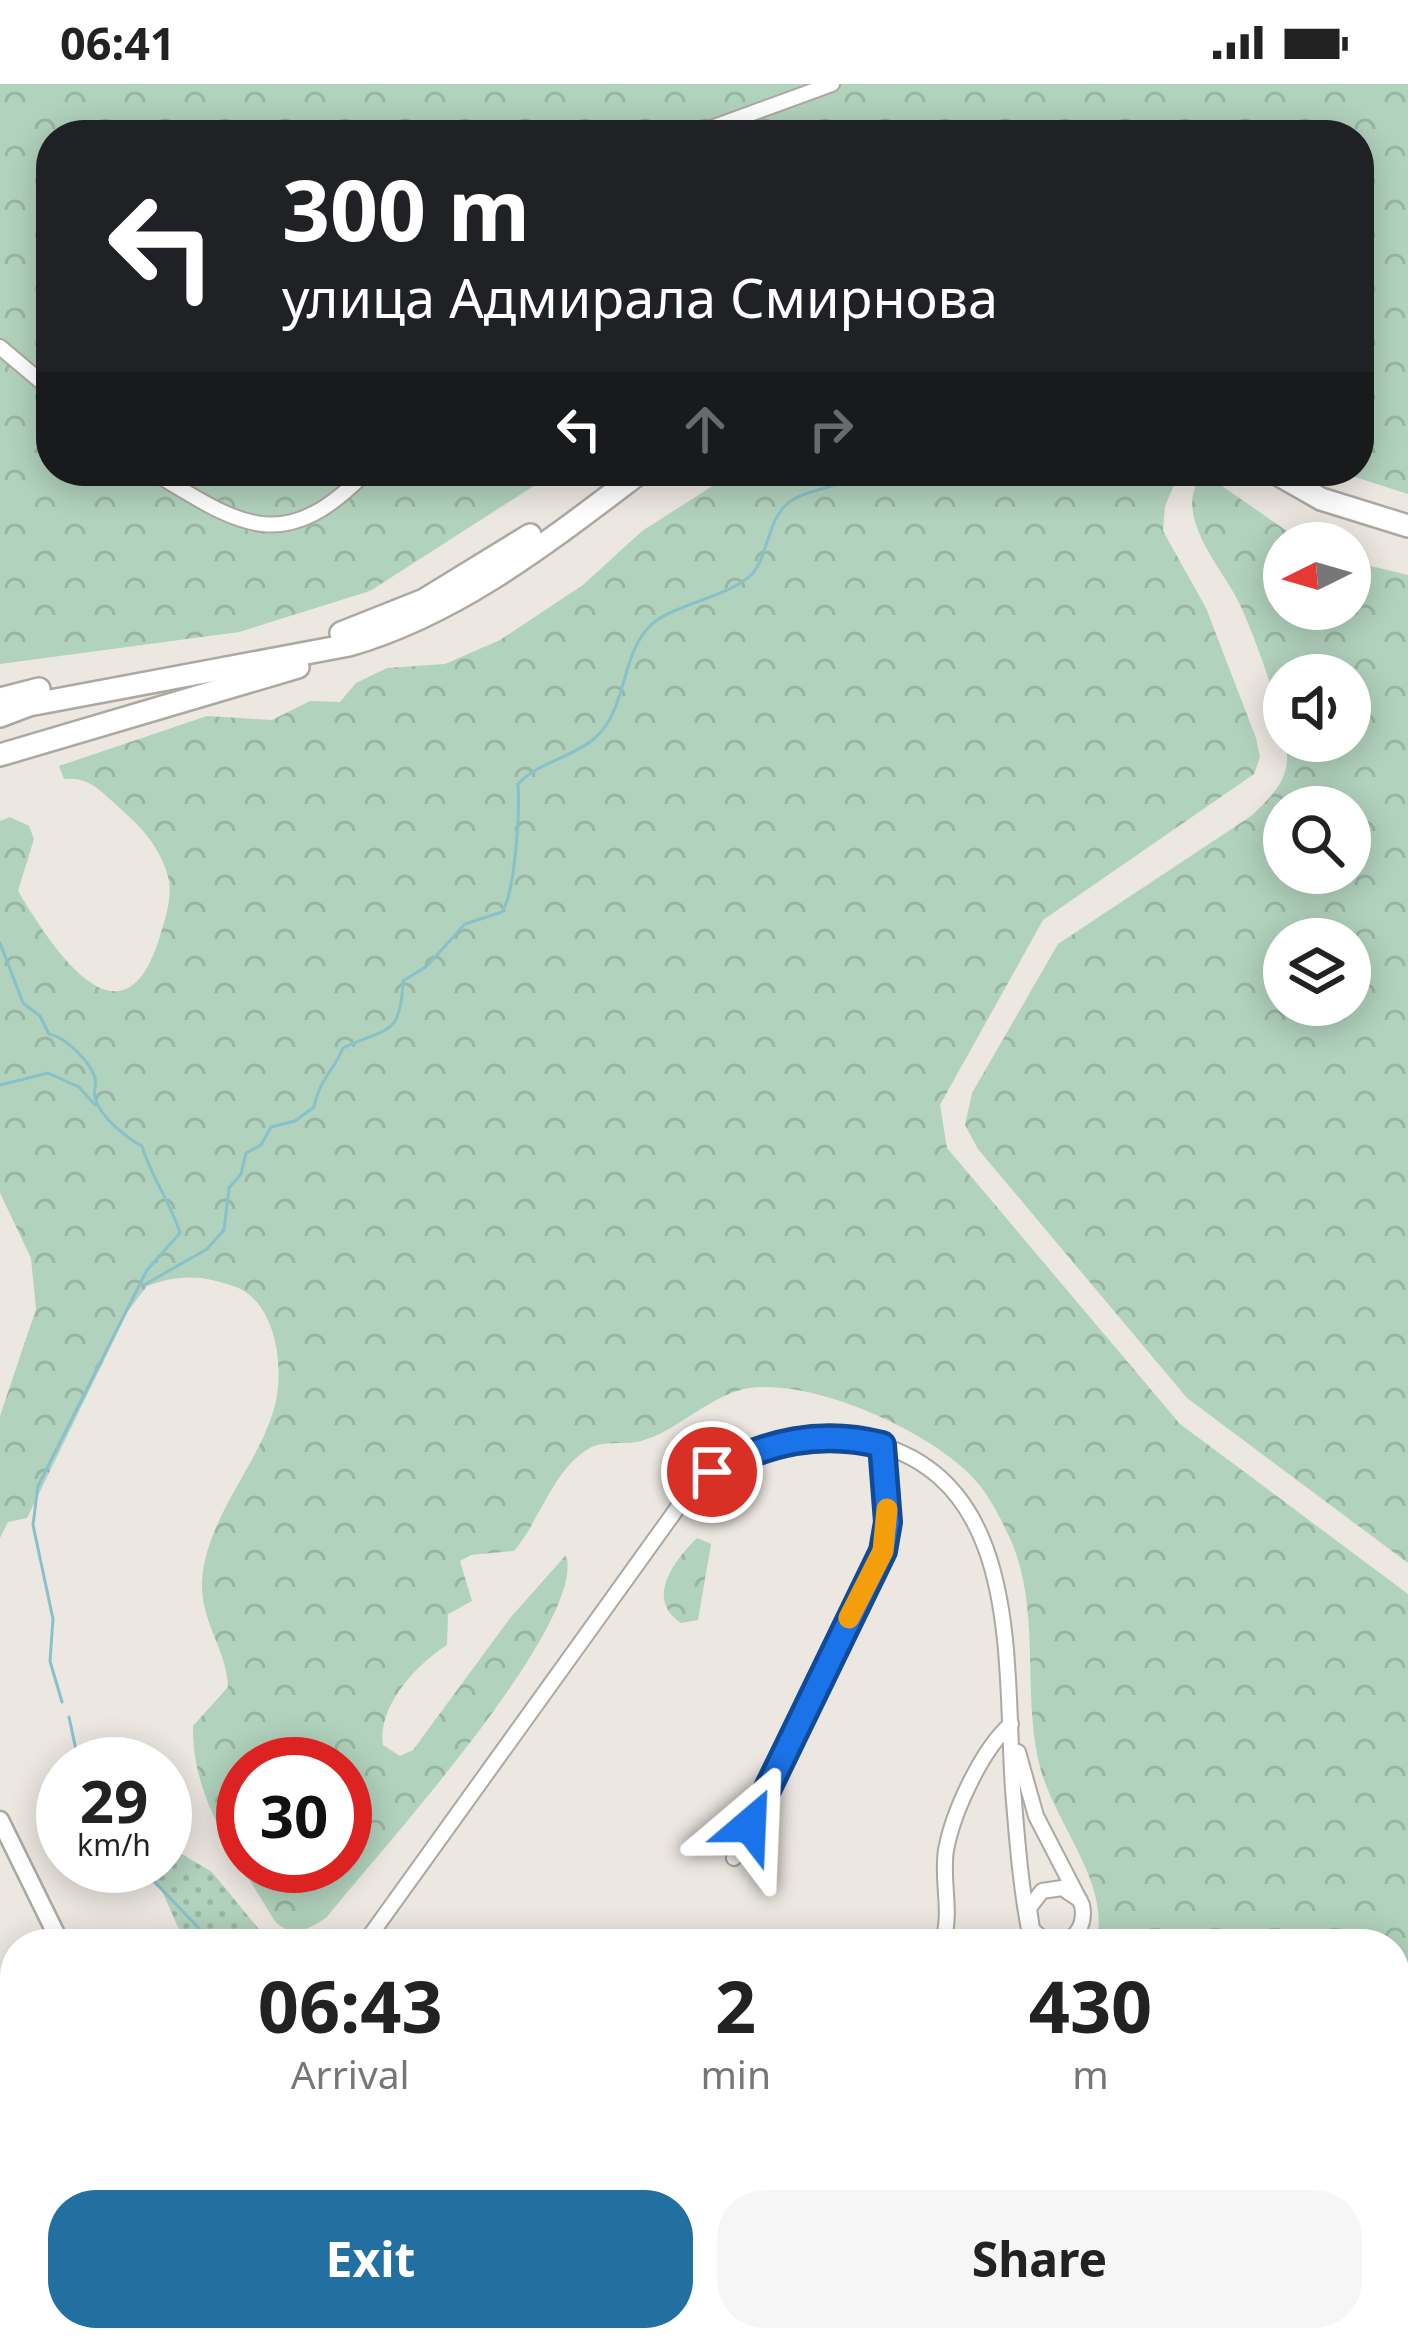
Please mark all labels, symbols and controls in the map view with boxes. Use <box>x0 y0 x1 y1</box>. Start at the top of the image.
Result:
text: 06:41 <box>60 12 176 73</box>
text: 300 m <box>282 151 530 266</box>
icon: left <box>84 168 240 324</box>
text: улица Адмирала Смирнова <box>282 260 998 334</box>
icon: left <box>546 396 612 462</box>
icon: ahead <box>672 396 738 462</box>
icon: right <box>798 396 864 462</box>
north arrow <box>1263 522 1371 630</box>
map controls <box>1263 522 1371 1026</box>
button: sound <box>1263 654 1371 762</box>
button: search <box>1263 786 1371 894</box>
button: layers <box>1263 918 1371 1026</box>
pin <box>661 1421 763 1523</box>
icon: arrive <box>679 1439 745 1505</box>
speed limit sign: 30 <box>216 1737 372 1893</box>
text: 29 <box>80 1759 148 1841</box>
position arrow <box>687 1762 813 1888</box>
text: km/h <box>77 1824 151 1865</box>
text: 06:43 <box>258 1956 443 2054</box>
text: 2 <box>715 1956 756 2054</box>
text: 430 <box>1029 1956 1152 2054</box>
text: Arrival <box>291 2047 410 2100</box>
text: min <box>700 2047 771 2100</box>
text: m <box>1072 2047 1109 2100</box>
button: Exit <box>48 2190 693 2328</box>
button: Share <box>717 2190 1362 2328</box>

